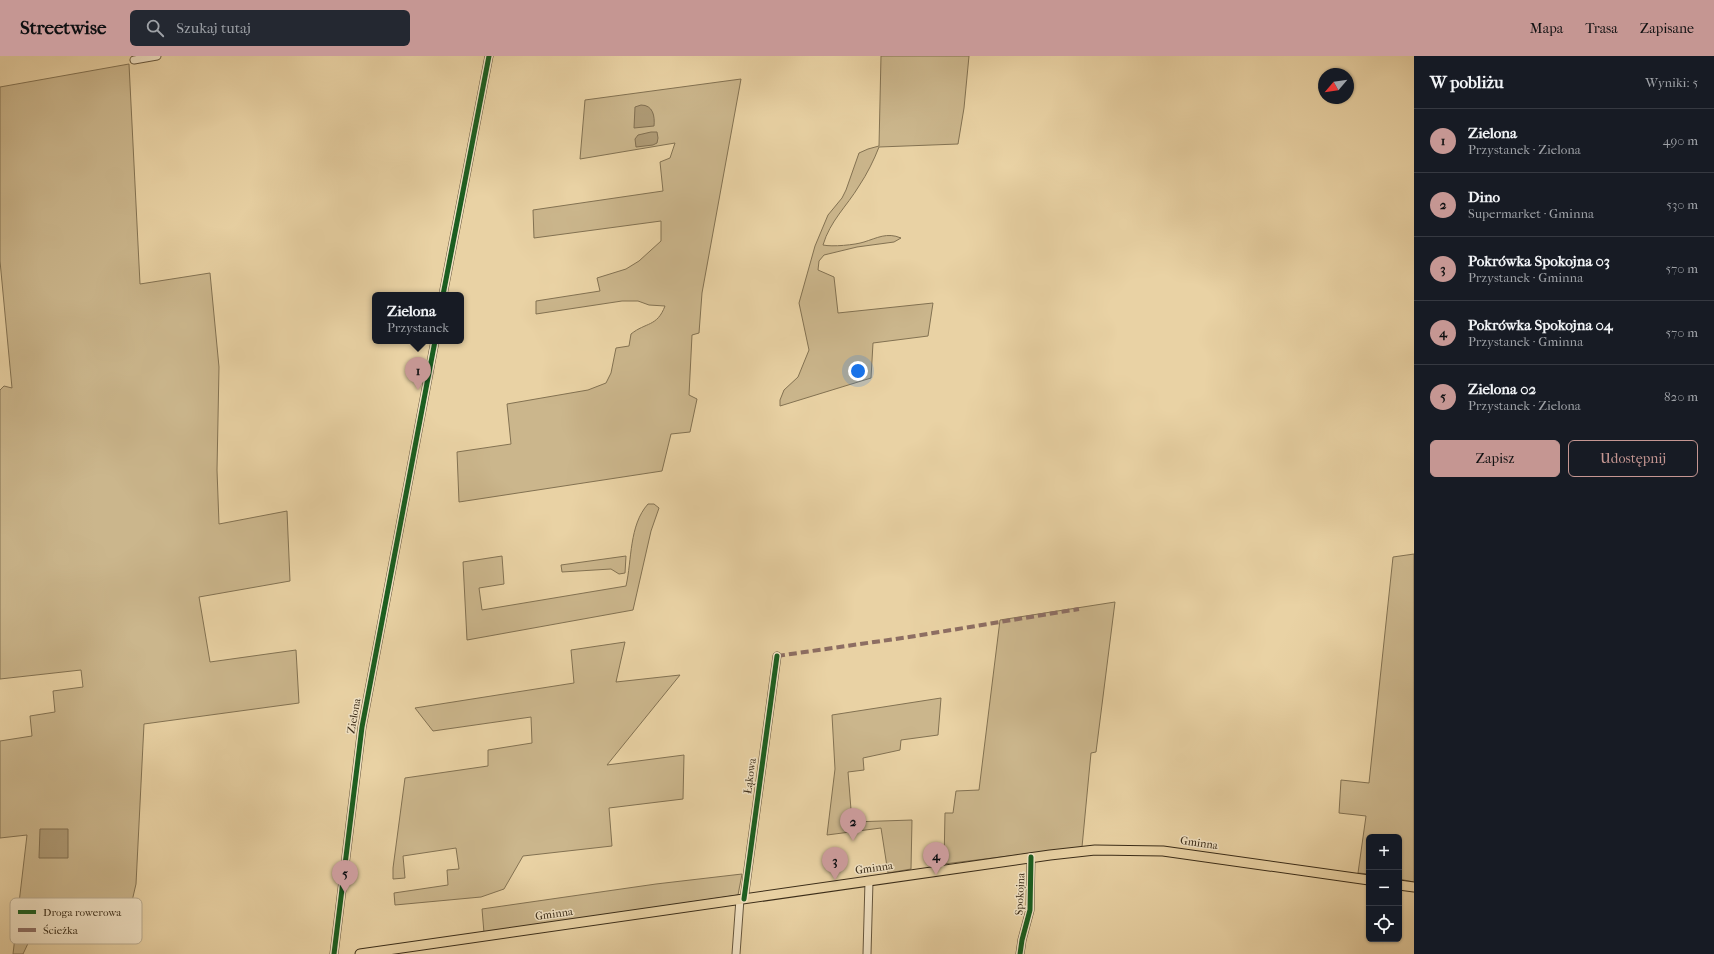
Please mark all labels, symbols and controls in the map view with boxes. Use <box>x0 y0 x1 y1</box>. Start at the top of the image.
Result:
search box <box>130 10 410 46</box>
text: Streetwise <box>20 17 106 39</box>
icon: search <box>144 17 166 39</box>
text: Szukaj tutaj <box>176 19 251 37</box>
text: Mapa <box>1530 20 1563 37</box>
text: Trasa <box>1585 20 1618 37</box>
text: Zapisane <box>1640 20 1694 37</box>
north arrow <box>1318 68 1354 104</box>
text: W pobliżu <box>1430 72 1504 92</box>
text: Wyniki: 5 <box>1645 75 1698 90</box>
text: Zielona <box>1468 124 1517 142</box>
text: 1 <box>1441 133 1445 148</box>
text: 490 m <box>1663 133 1698 148</box>
text: Przystanek · Zielona <box>1468 142 1581 157</box>
text: Dino <box>1468 188 1500 206</box>
text: 2 <box>1440 197 1446 212</box>
text: 530 m <box>1666 197 1698 212</box>
text: Supermarket · Gminna <box>1468 206 1594 221</box>
text: Pokrówka Spokojna 03 <box>1468 252 1610 270</box>
text: 3 <box>1440 261 1446 276</box>
text: 570 m <box>1665 261 1698 276</box>
text: Przystanek · Gminna <box>1468 270 1583 285</box>
popup <box>372 292 464 344</box>
text: Zielona <box>387 302 436 320</box>
text: Pokrówka Spokojna 04 <box>1468 316 1613 334</box>
text: Przystanek <box>387 320 449 335</box>
text: 4 <box>1439 325 1447 340</box>
text: 570 m <box>1665 325 1698 340</box>
text: Przystanek · Gminna <box>1468 334 1583 349</box>
pin: 1 <box>405 357 431 390</box>
your location <box>848 361 868 381</box>
text: Zielona 02 <box>1468 380 1536 398</box>
text: 5 <box>1440 389 1446 404</box>
text: 820 m <box>1664 389 1698 404</box>
text: Przystanek · Zielona <box>1468 398 1581 413</box>
button: Zapisz <box>1430 440 1560 477</box>
button: Udostępnij <box>1568 440 1698 477</box>
street label: Zielona <box>344 696 364 735</box>
street label: Łąkowa <box>741 757 759 795</box>
pin: 2 <box>840 808 866 841</box>
street label: Gminna <box>1179 834 1220 852</box>
map controls <box>1366 834 1402 942</box>
button: + <box>1366 834 1402 870</box>
pin: 4 <box>923 842 949 875</box>
pin: 3 <box>822 847 848 880</box>
street label: Gminna <box>854 859 895 877</box>
pin: 5 <box>332 860 358 893</box>
button: − <box>1366 870 1402 906</box>
street label: Spokojna <box>1012 872 1028 916</box>
legend <box>10 898 142 944</box>
street label: Gminna <box>534 905 575 923</box>
text: Droga rowerowa <box>43 906 122 919</box>
button: locate <box>1366 906 1402 942</box>
text: Ścieżka <box>43 924 79 937</box>

